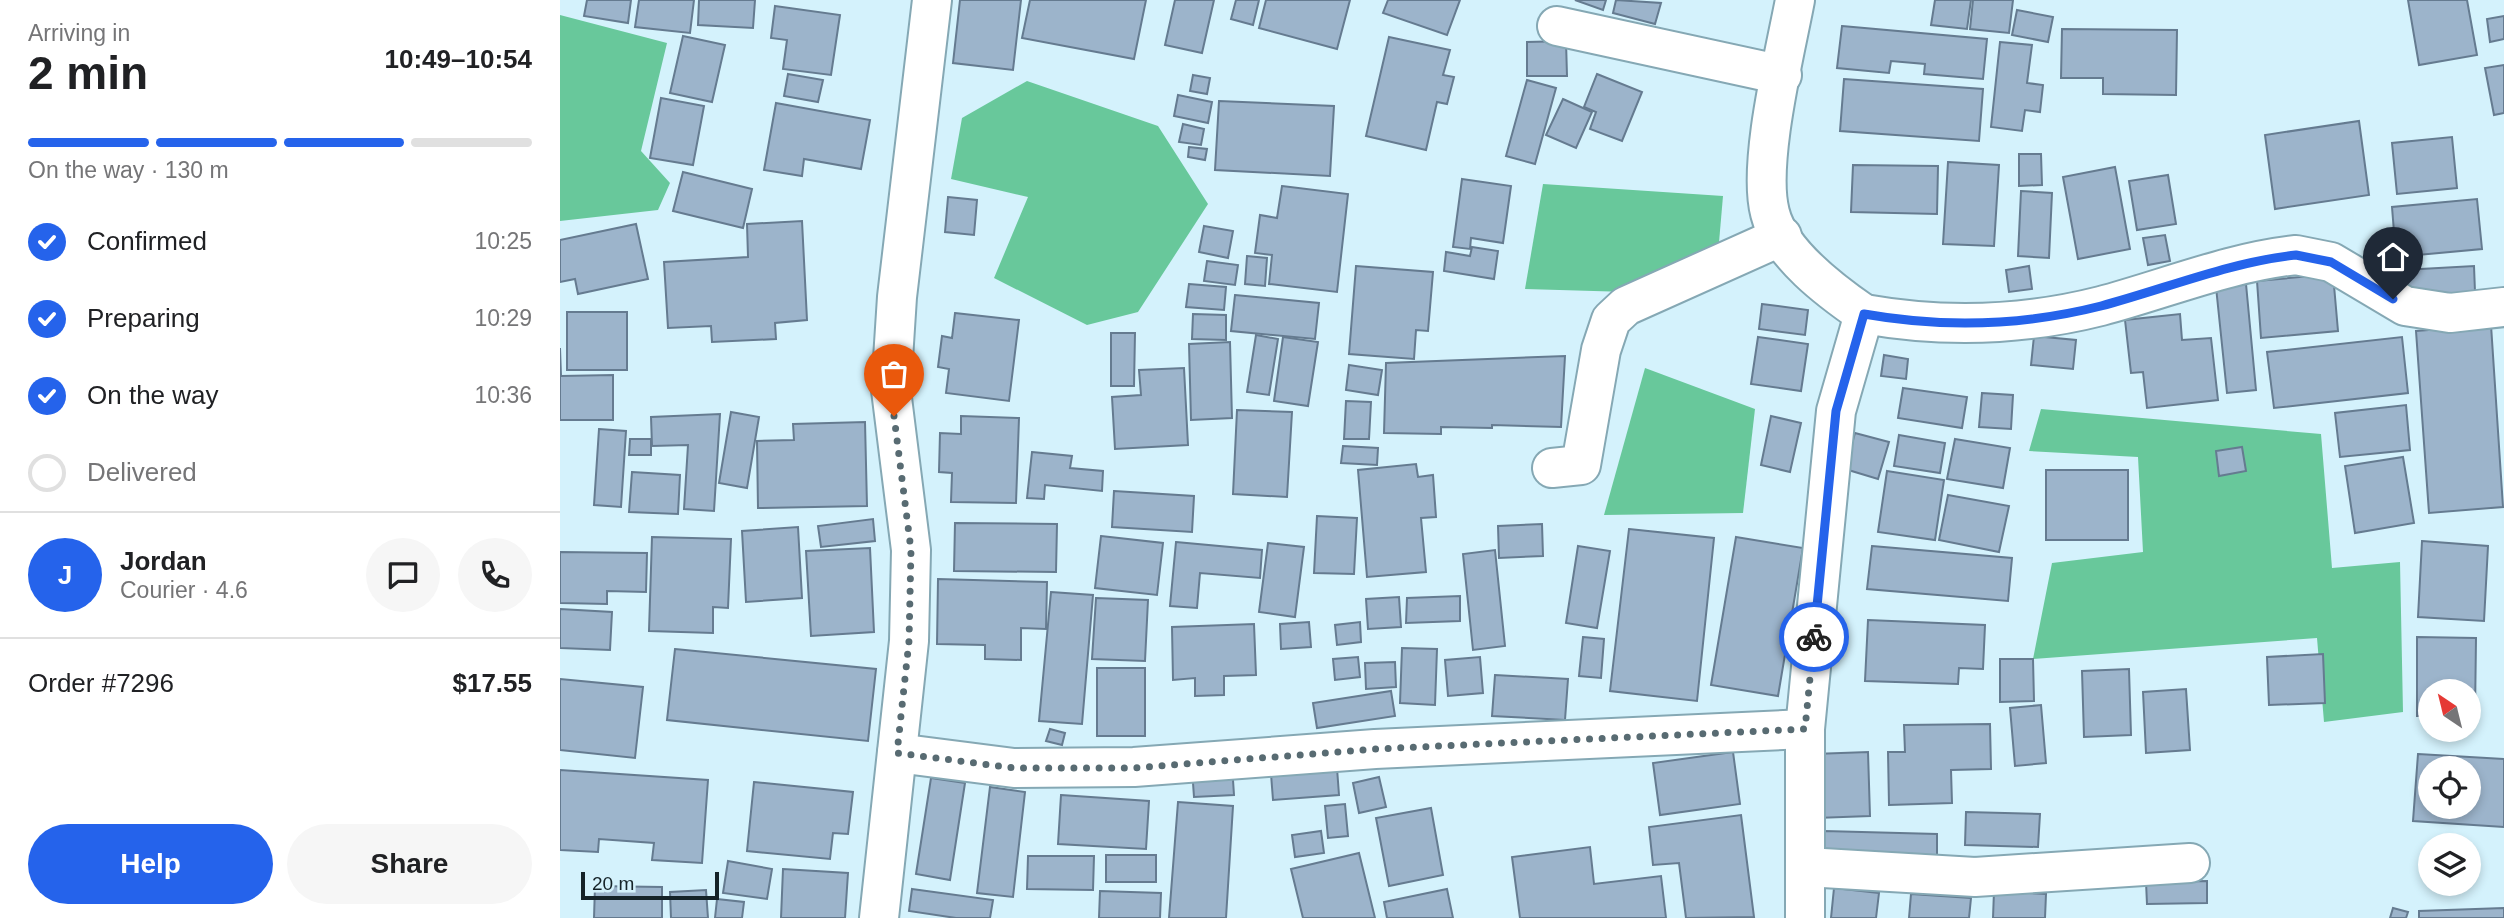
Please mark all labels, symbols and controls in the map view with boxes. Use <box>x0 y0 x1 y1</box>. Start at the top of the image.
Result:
text: Arriving in <box>28 20 130 46</box>
text: 10:49–10:54 <box>385 44 532 74</box>
text: 2 min <box>28 47 148 99</box>
text: On the way · 130 m <box>28 157 229 183</box>
icon: check <box>28 223 66 261</box>
text: Confirmed <box>87 226 207 256</box>
pin <box>2363 227 2423 299</box>
text: 10:25 <box>474 228 532 254</box>
icon: home <box>2374 238 2412 276</box>
icon: check <box>28 300 66 338</box>
text: Preparing <box>87 303 200 333</box>
text: 10:29 <box>474 305 532 331</box>
pin <box>864 344 924 416</box>
icon: bag <box>875 355 913 393</box>
icon: check <box>28 377 66 415</box>
text: On the way <box>87 380 219 410</box>
text: 10:36 <box>474 382 532 408</box>
text: Delivered <box>87 457 197 487</box>
button: chat <box>366 538 440 612</box>
button: phone <box>458 538 532 612</box>
text: Jordan <box>120 546 207 576</box>
text: J <box>58 560 72 590</box>
text: Courier · 4.6 <box>120 577 248 603</box>
courier <box>1779 602 1849 672</box>
icon: bike <box>1795 618 1833 656</box>
text: Order #7296 <box>28 668 174 698</box>
text: $17.55 <box>452 668 532 698</box>
north arrow <box>2418 679 2482 742</box>
map controls <box>2418 679 2481 896</box>
button: locate <box>2418 756 2481 819</box>
button: Help <box>28 824 273 904</box>
button: Share <box>287 824 532 904</box>
button: layers <box>2418 833 2481 896</box>
scale bar <box>581 869 719 901</box>
text: 20 m <box>592 873 634 894</box>

